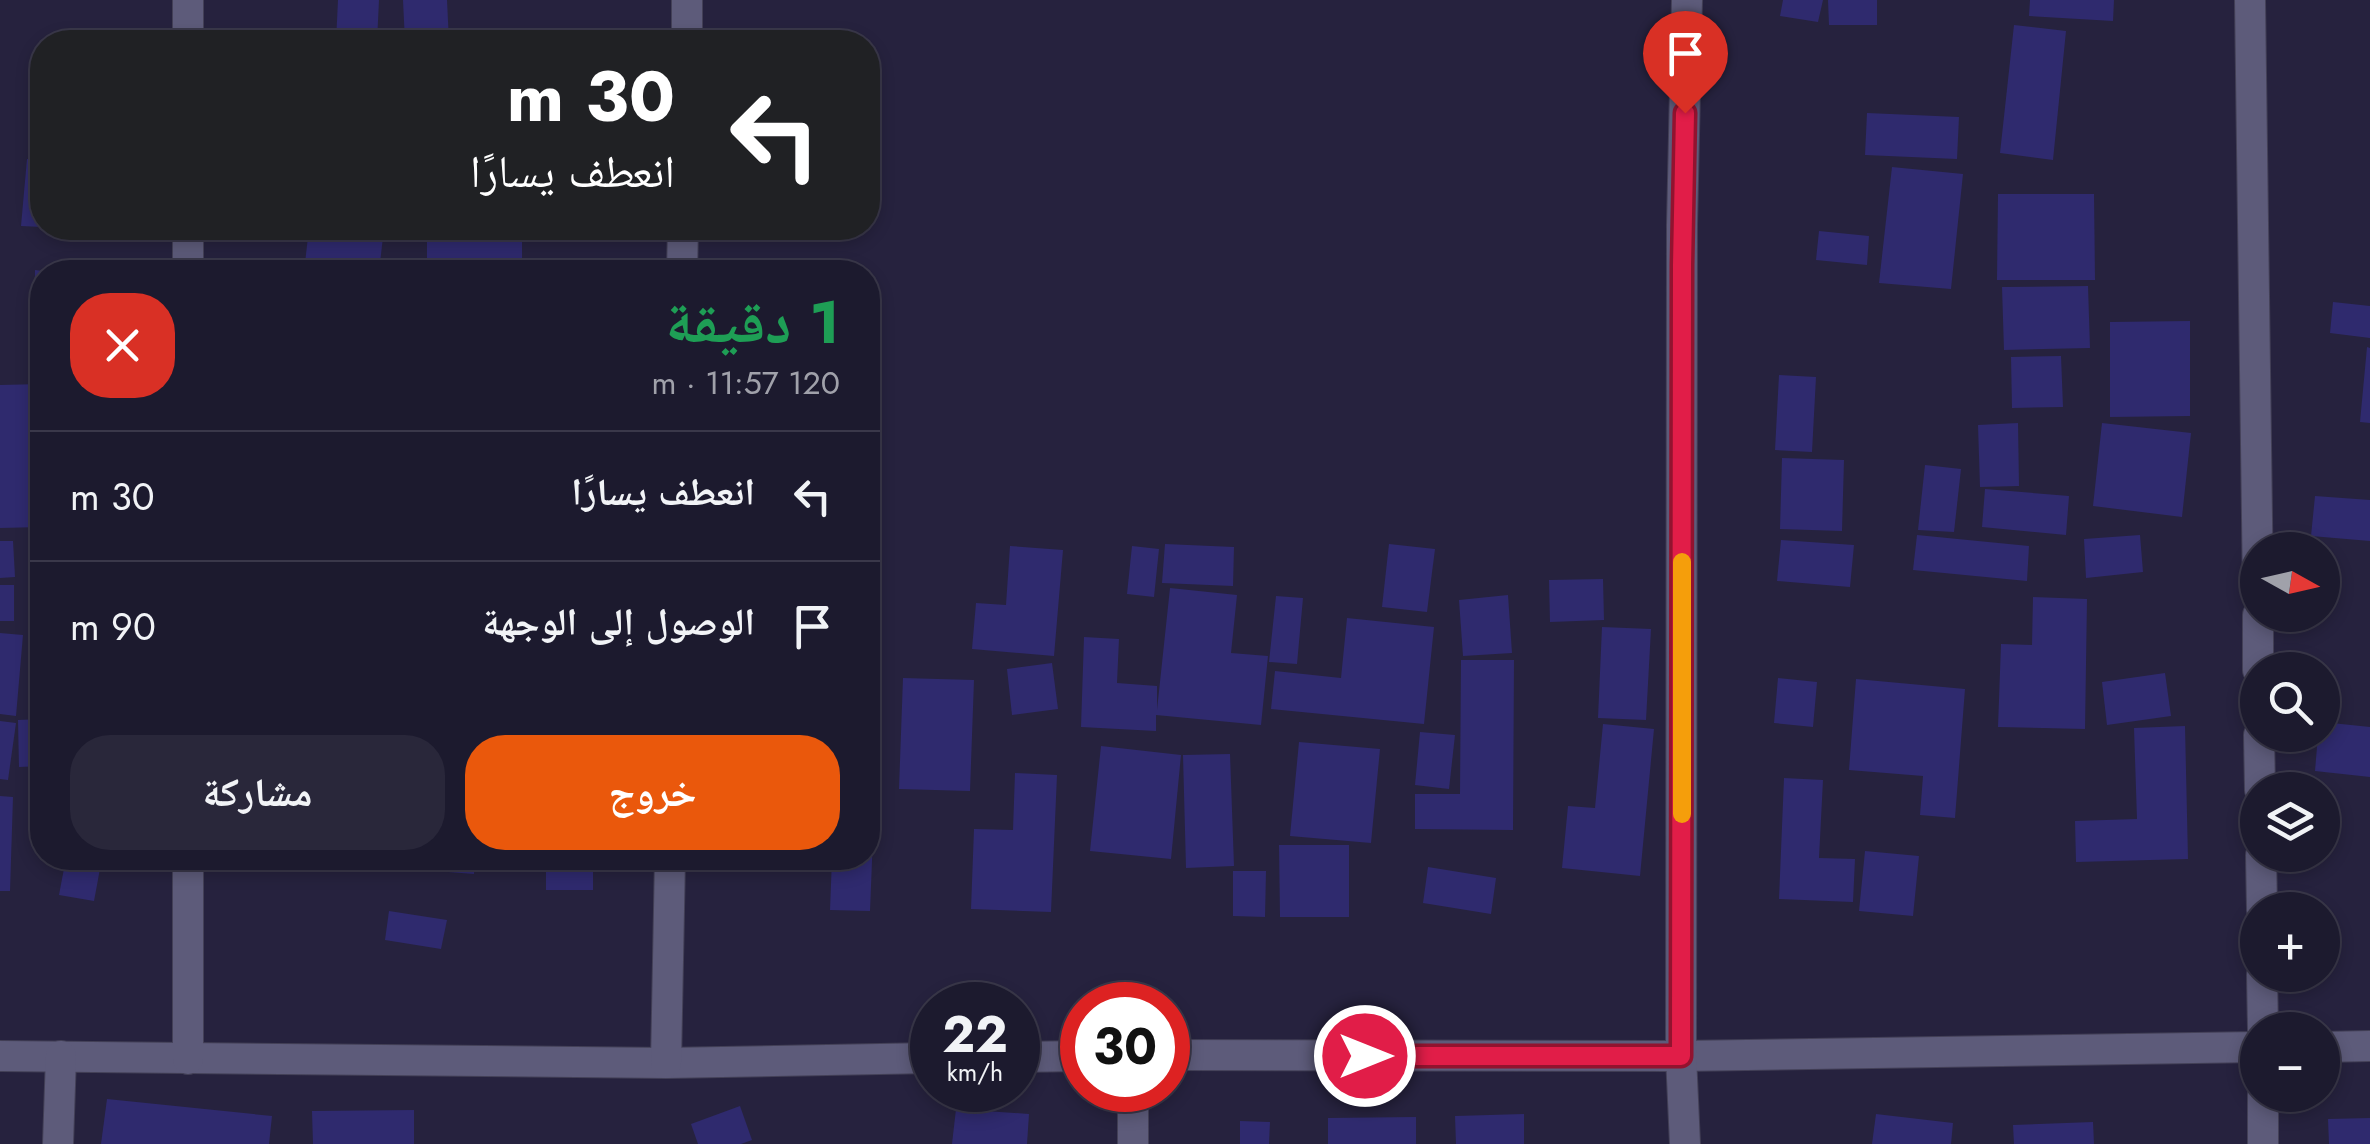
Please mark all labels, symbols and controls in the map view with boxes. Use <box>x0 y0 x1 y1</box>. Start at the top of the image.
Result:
pin <box>1643 11 1728 114</box>
icon: arrive <box>1658 26 1713 81</box>
text: 30 m <box>507 46 675 147</box>
icon: left <box>710 70 840 200</box>
text: انعطف يسارًا <box>470 139 675 204</box>
text: 1 دقيقة <box>665 279 840 366</box>
button: close <box>70 293 175 398</box>
text: 120 m · 11:57 <box>652 360 840 406</box>
text: انعطف يسارًا <box>571 464 755 519</box>
text: 30 m <box>70 469 155 524</box>
icon: left <box>785 469 840 524</box>
north arrow <box>2240 532 2340 632</box>
map controls <box>2240 532 2340 1112</box>
text: الوصول إلى الوجهة <box>482 594 755 649</box>
text: 90 m <box>70 599 156 654</box>
icon: arrive <box>785 599 840 654</box>
button: search <box>2240 652 2340 752</box>
button: مشاركة <box>70 735 445 850</box>
button: خروج <box>465 735 840 850</box>
button: layers <box>2240 772 2340 872</box>
button: + <box>2240 892 2340 992</box>
speed limit sign: 30 <box>1060 982 1190 1112</box>
text: 22 <box>942 998 1008 1071</box>
position arrow <box>1313 1004 1417 1108</box>
button: − <box>2240 1012 2340 1112</box>
text: km/h <box>947 1054 1003 1090</box>

